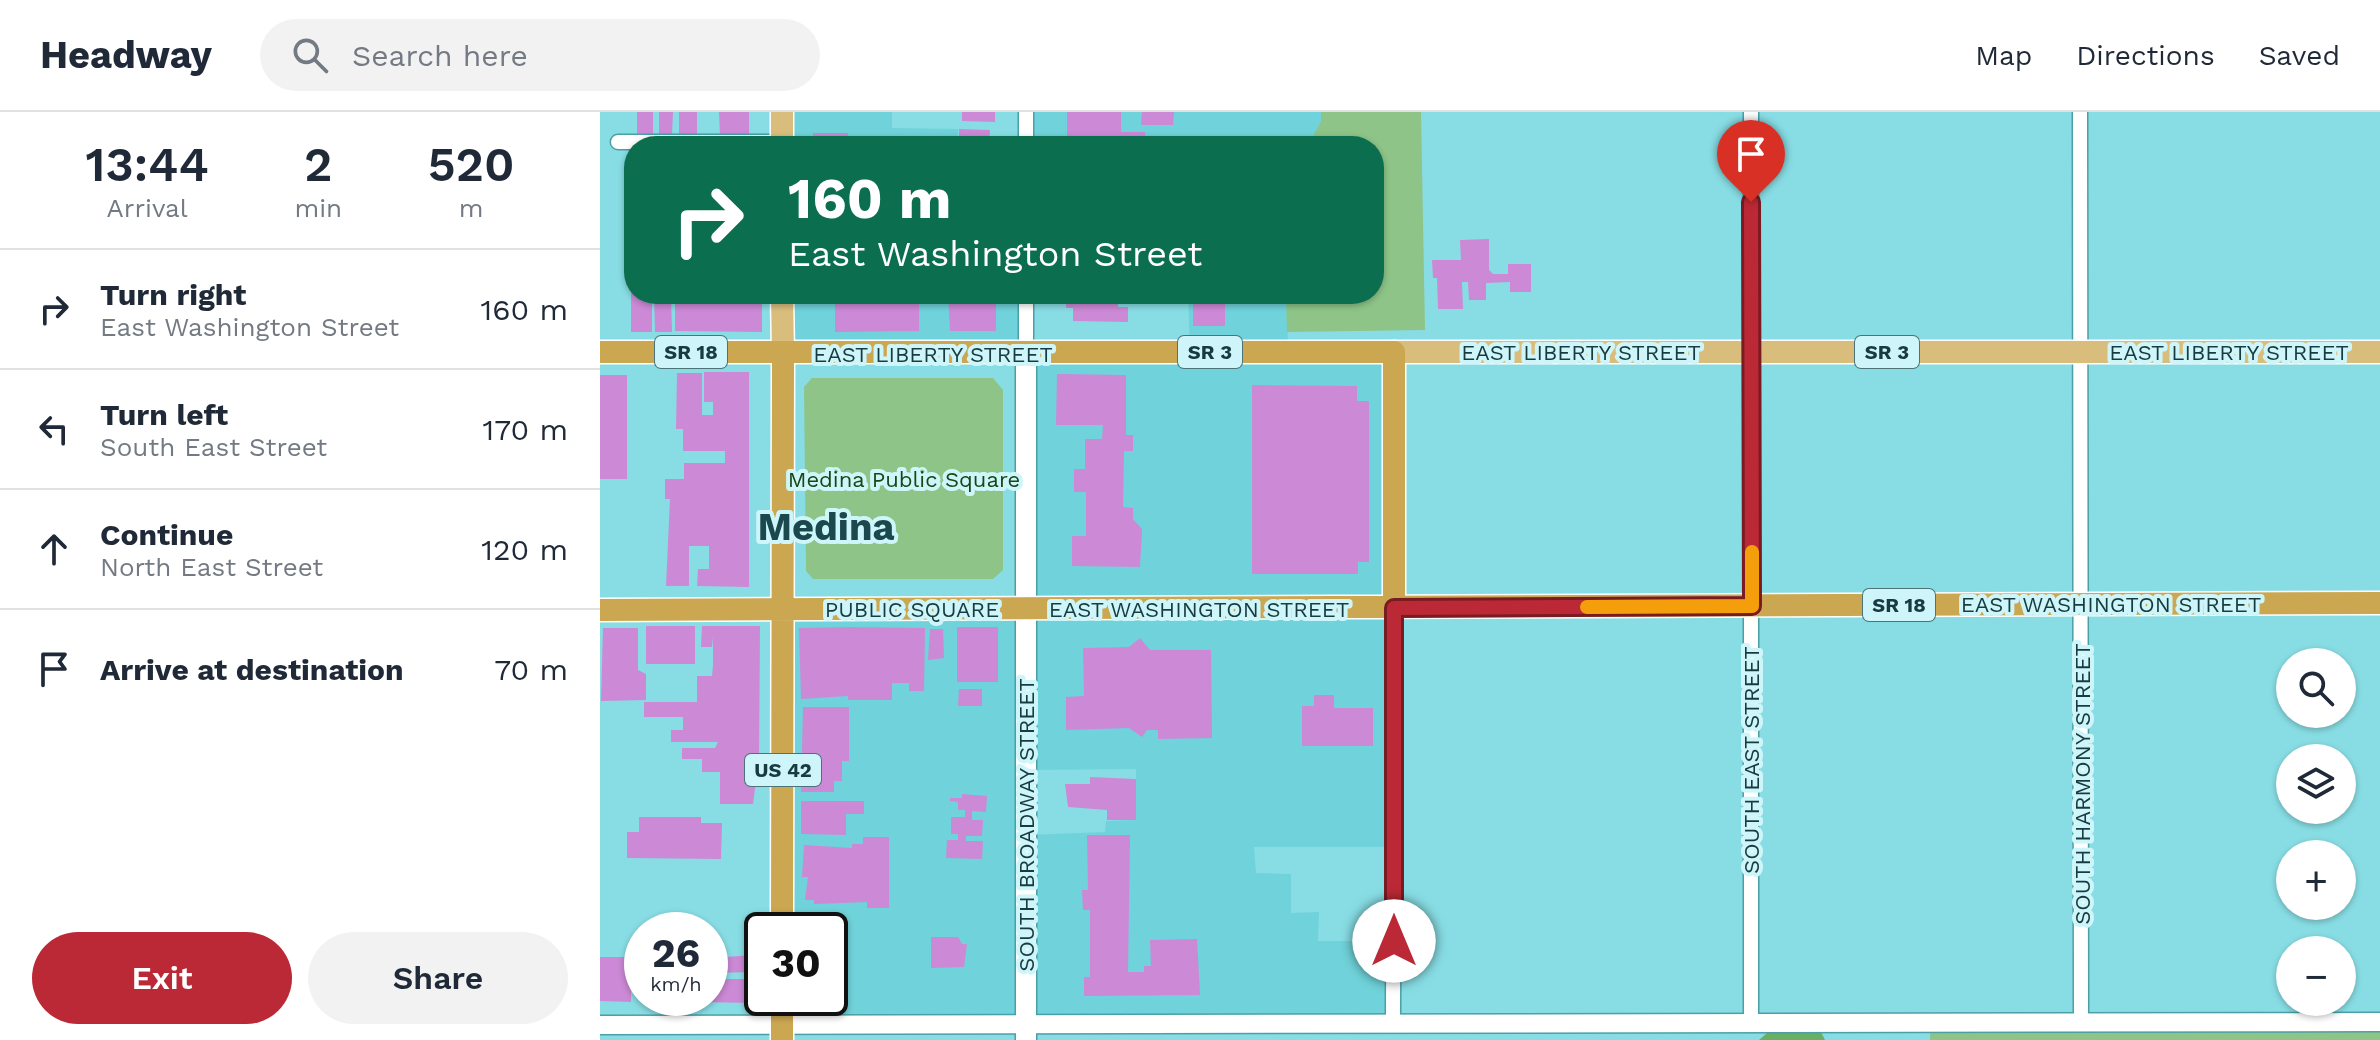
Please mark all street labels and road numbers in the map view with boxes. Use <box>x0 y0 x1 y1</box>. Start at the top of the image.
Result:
road number: SR 18 <box>655 336 727 368</box>
road number: SR 3 <box>1178 336 1242 368</box>
road number: SR 3 <box>1855 336 1919 368</box>
street label: EAST LIBERTY STREET <box>1461 340 1701 365</box>
street label: EAST LIBERTY STREET <box>2109 340 2349 365</box>
street label: EAST LIBERTY STREET <box>813 342 1053 367</box>
road number: SR 18 <box>1863 589 1935 621</box>
street label: EAST WASHINGTON STREET <box>1961 592 2261 617</box>
street label: PUBLIC SQUARE <box>825 597 999 622</box>
street label: EAST WASHINGTON STREET <box>1049 597 1349 622</box>
street label: SOUTH HARMONY STREET <box>2070 643 2095 925</box>
street label: SOUTH EAST STREET <box>1739 646 1764 874</box>
street label: SOUTH BROADWAY STREET <box>1014 678 1039 972</box>
road number: US 42 <box>745 754 821 786</box>

